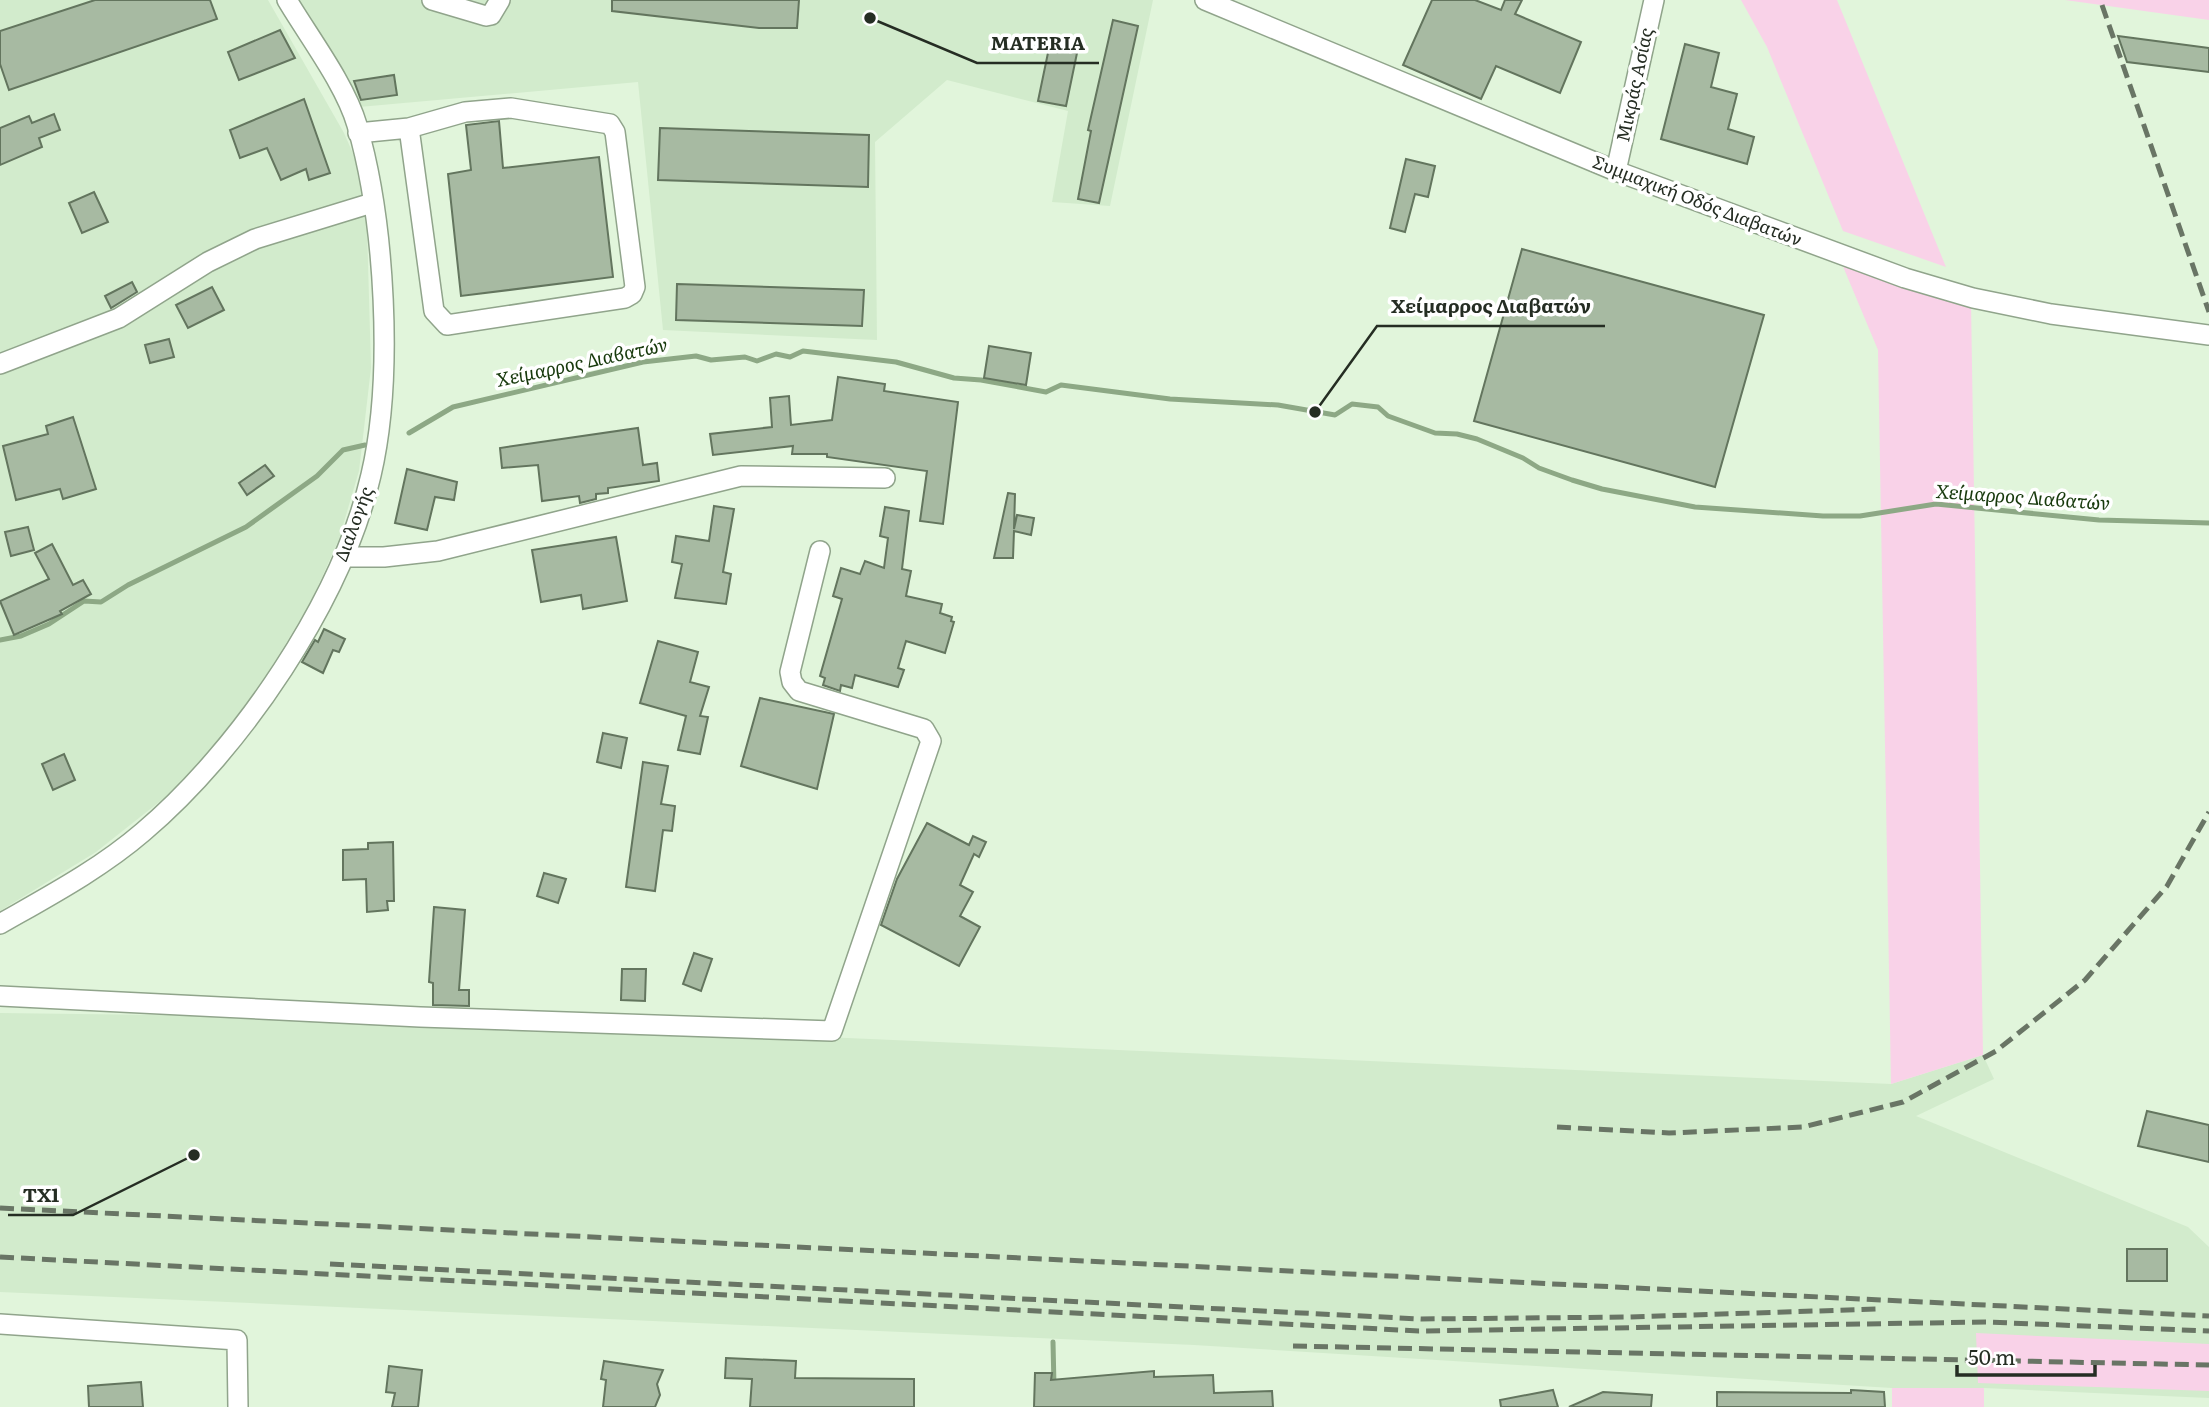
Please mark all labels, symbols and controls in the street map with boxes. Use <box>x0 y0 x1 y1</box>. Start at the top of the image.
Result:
callout: MATERIA <box>977 23 1099 63</box>
street label: Μικράς Ασίας <box>1608 25 1659 144</box>
text: MATERIA <box>991 28 1086 56</box>
street label: Συμμαχική Οδός Διαβατών <box>1589 147 1806 252</box>
callout: Χείμαρρος Διαβατών <box>1377 286 1605 326</box>
text: Χείμαρρος Διαβατών <box>1391 291 1591 319</box>
water label: Χείμαρρος Διαβατών <box>493 329 670 393</box>
water label: Χείμαρρος Διαβατών <box>1935 476 2111 516</box>
street label: Διαλογής <box>327 482 379 565</box>
callout: ΤΧ1 <box>8 1175 73 1215</box>
text: ΤΧ1 <box>23 1180 59 1208</box>
scale bar <box>1957 1334 2095 1378</box>
text: 50 m <box>1968 1340 2015 1371</box>

